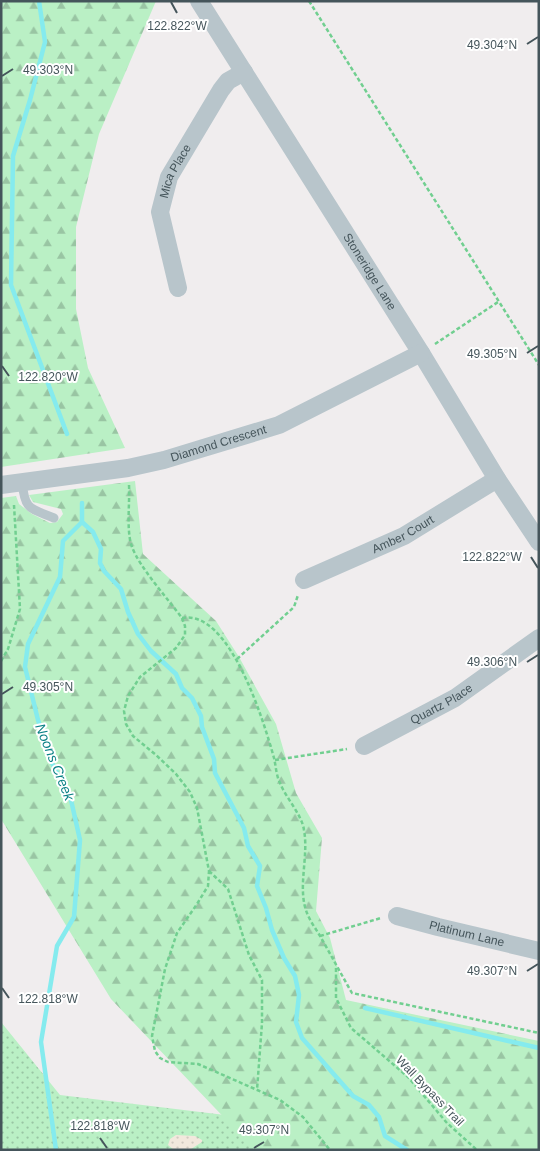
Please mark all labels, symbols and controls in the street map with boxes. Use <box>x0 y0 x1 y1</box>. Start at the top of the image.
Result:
text: 122.822°W <box>147 19 207 33</box>
text: 49.304°N <box>467 38 517 52</box>
text: 49.303°N <box>23 63 73 77</box>
street label: Mica Place <box>157 141 194 200</box>
street label: Stoneridge Lane <box>340 231 399 313</box>
text: 49.305°N <box>467 347 517 361</box>
text: 122.820°W <box>18 370 78 384</box>
street label: Diamond Crescent <box>169 422 269 465</box>
street label: Amber Court <box>370 512 437 556</box>
text: 122.822°W <box>462 550 522 564</box>
text: 49.306°N <box>467 655 517 669</box>
text: 49.305°N <box>23 680 73 694</box>
street label: Quartz Place <box>408 681 475 727</box>
water label: Noons Creek <box>32 721 78 804</box>
street label: Platinum Lane <box>428 918 506 950</box>
text: 49.307°N <box>467 964 517 978</box>
text: 122.818°W <box>18 992 78 1006</box>
street label: Wall Bypass Trail <box>393 1053 467 1129</box>
text: 122.818°W <box>70 1119 130 1133</box>
text: 49.307°N <box>239 1123 289 1137</box>

